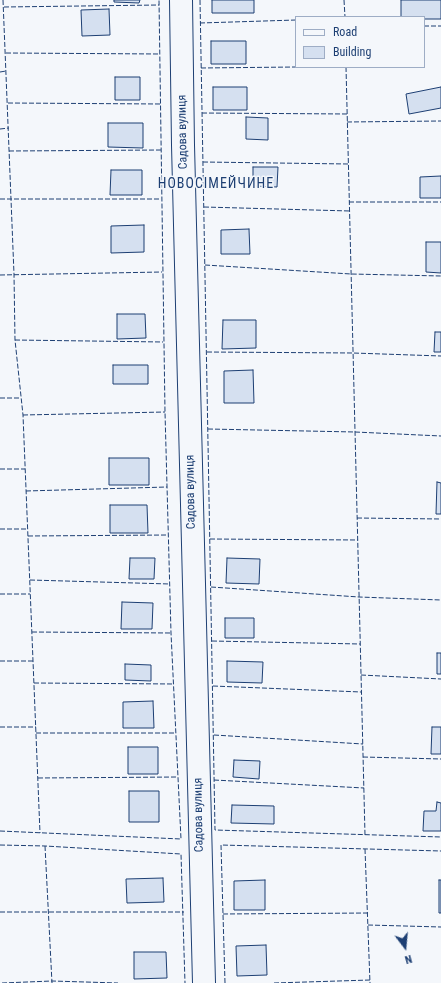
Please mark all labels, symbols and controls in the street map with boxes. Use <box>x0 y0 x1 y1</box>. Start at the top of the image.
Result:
legend <box>295 16 425 68</box>
text: Road <box>333 25 357 39</box>
text: Building <box>333 45 371 59</box>
street label: Садова вулиця <box>175 95 191 169</box>
district label: НОВОСІМЕЙЧИНЕ <box>158 176 274 192</box>
street label: Садова вулиця <box>183 455 199 529</box>
street label: Садова вулиця <box>191 778 207 852</box>
north arrow <box>385 927 425 967</box>
text: N <box>403 952 413 966</box>

